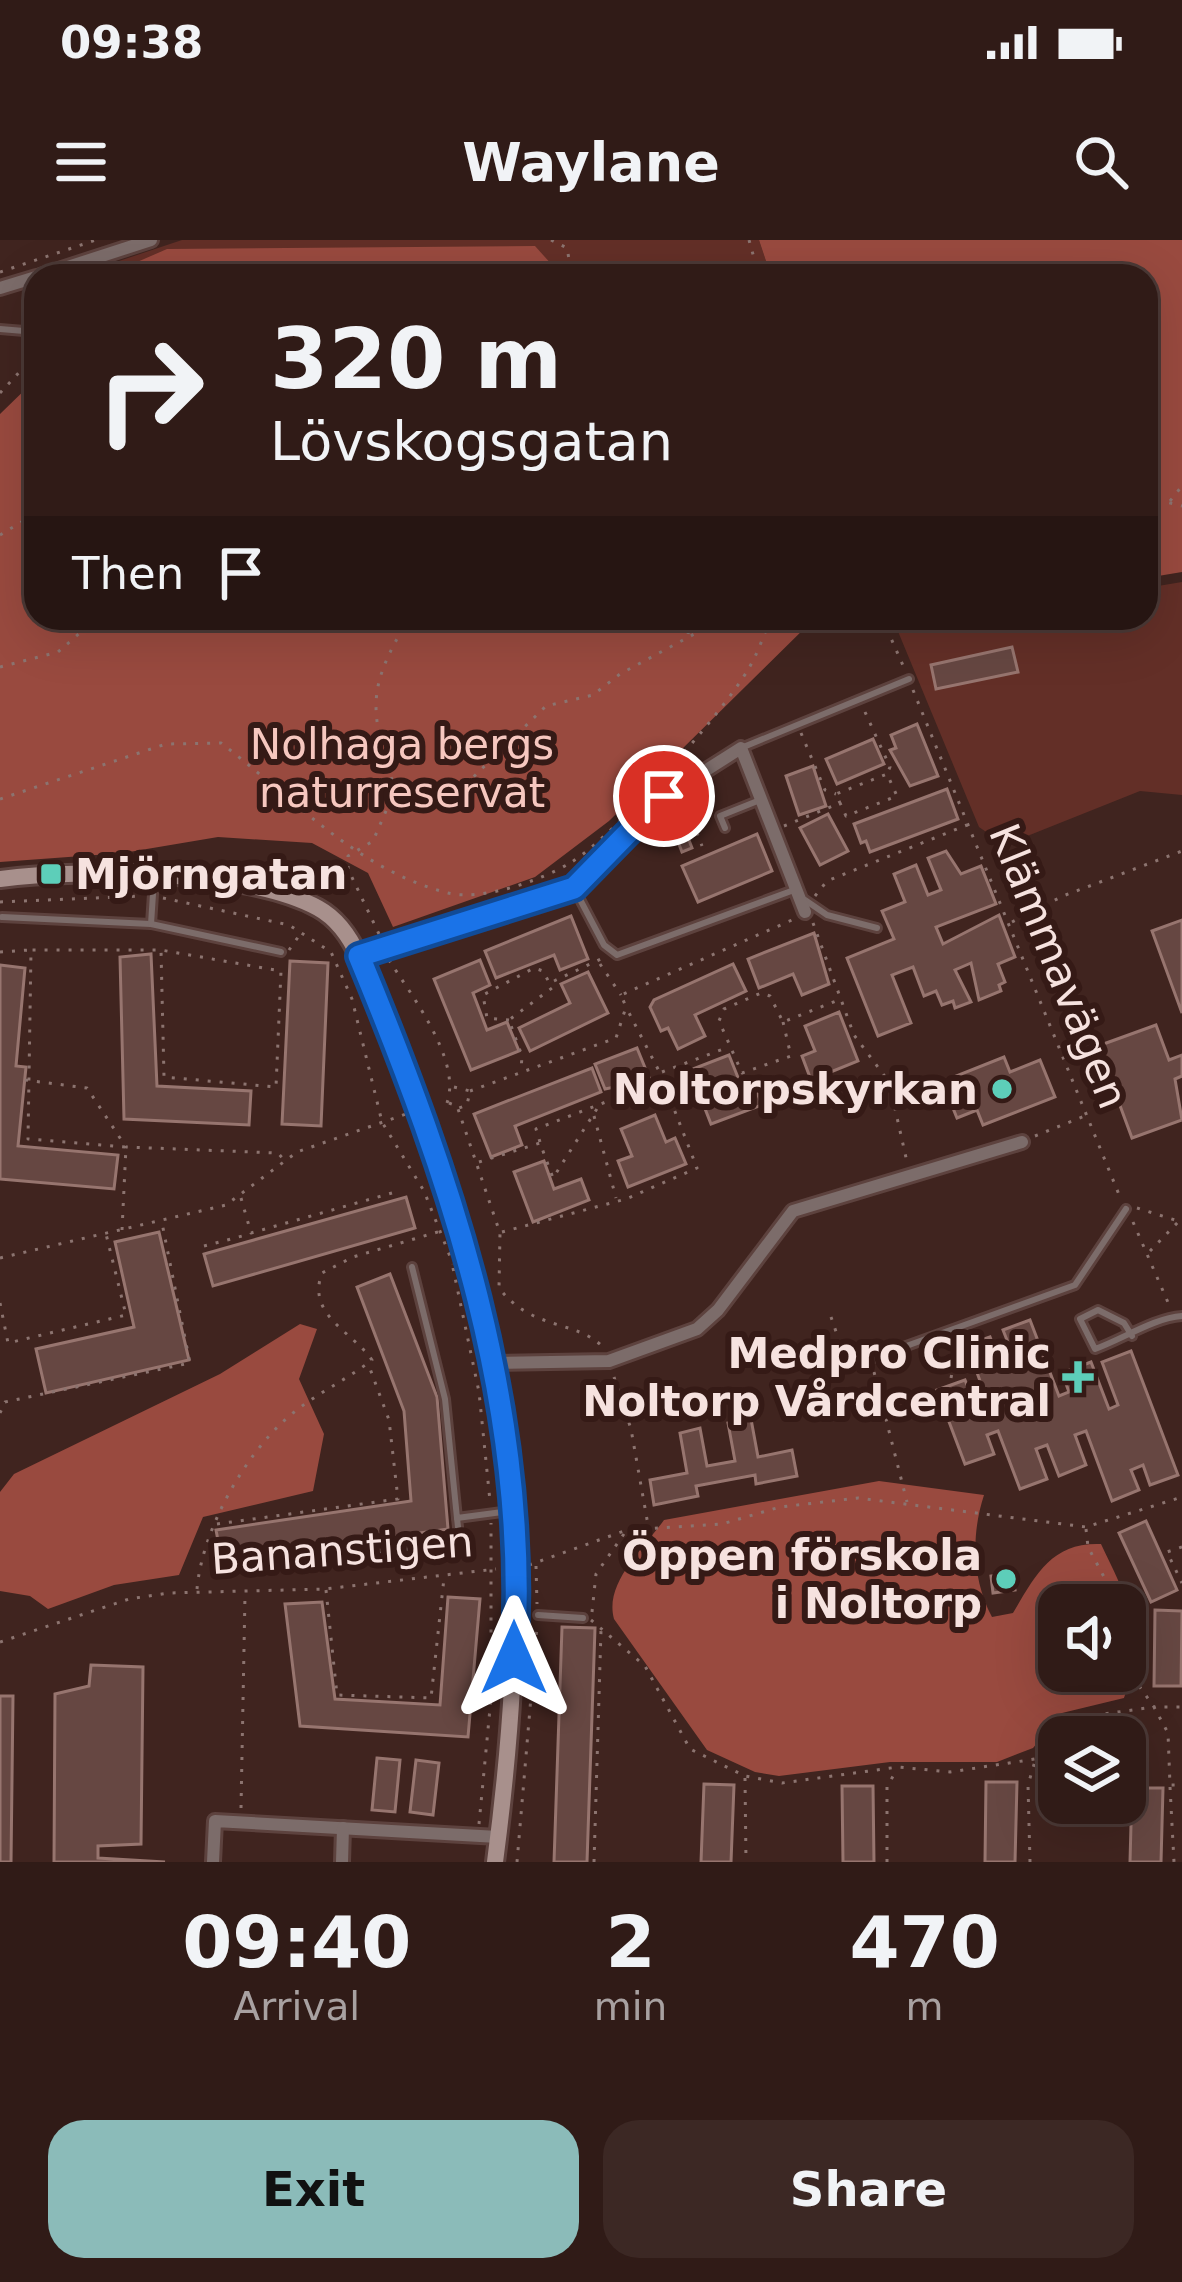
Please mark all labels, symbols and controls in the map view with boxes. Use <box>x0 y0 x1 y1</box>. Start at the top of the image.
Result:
text: 09:38 <box>60 16 203 69</box>
icon: menu <box>48 129 114 195</box>
icon: search <box>1068 129 1134 195</box>
text: Waylane <box>462 131 720 194</box>
text: 320 m <box>270 310 562 408</box>
icon: right <box>72 312 228 468</box>
text: Lövskogsgatan <box>270 410 673 473</box>
icon: arrive <box>208 540 274 606</box>
text: Then <box>72 547 184 600</box>
park label: Nolhaga bergs naturreservat <box>250 720 554 817</box>
pin <box>613 745 715 847</box>
icon: arrive <box>631 763 697 829</box>
street label: Klämmavägen <box>979 817 1138 1115</box>
place label: Mjörngatan <box>75 850 347 899</box>
marker: Mjörngatan <box>38 861 64 887</box>
place label: Noltorpskyrkan <box>613 1065 978 1114</box>
marker: Noltorpskyrkan <box>989 1076 1015 1102</box>
place label: Medpro Clinic Noltorp Vårdcentral <box>582 1329 1051 1426</box>
marker: Medpro Clinic Noltorp Vårdcentral <box>1062 1361 1094 1393</box>
street label: Bananstigen <box>209 1517 475 1584</box>
place label: Öppen förskola i Noltorp <box>622 1530 982 1628</box>
marker: Öppen förskola i Noltorp <box>993 1566 1019 1592</box>
map controls <box>1038 1584 1146 1824</box>
button: sound <box>1038 1584 1146 1692</box>
position arrow <box>451 1595 577 1721</box>
button: layers <box>1038 1716 1146 1824</box>
text: 09:40 <box>182 1900 411 1984</box>
text: 2 <box>605 1900 655 1984</box>
text: 470 <box>849 1900 1000 1984</box>
text: Arrival <box>233 1984 360 2029</box>
text: min <box>594 1984 667 2029</box>
text: m <box>906 1984 944 2029</box>
button: Exit <box>48 2120 579 2258</box>
button: Share <box>603 2120 1134 2258</box>

